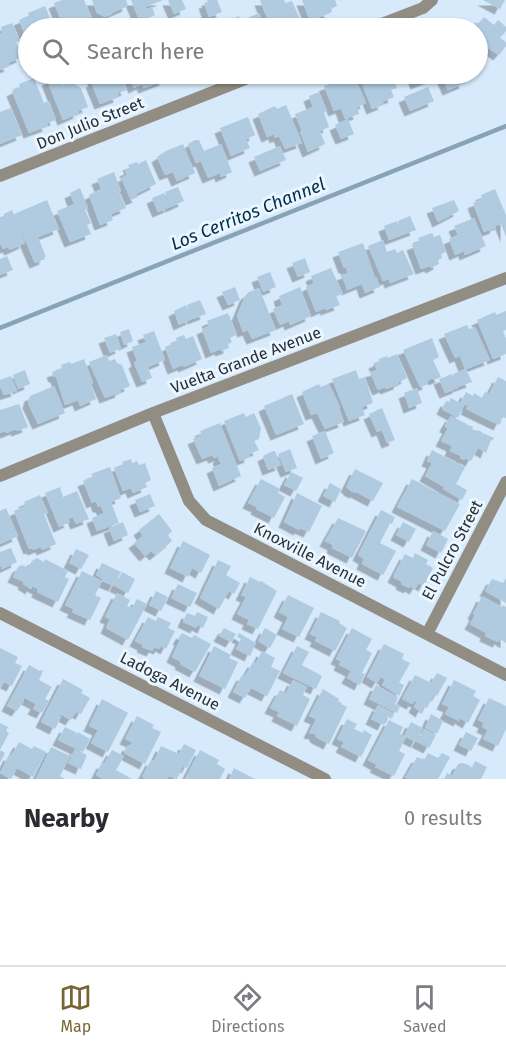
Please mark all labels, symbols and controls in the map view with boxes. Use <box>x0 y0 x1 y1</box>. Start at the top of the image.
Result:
search box <box>18 18 488 84</box>
icon: search <box>39 35 72 68</box>
text: Search here <box>87 38 205 65</box>
street label: Don Julio Street <box>34 93 146 153</box>
water label: Los Cerritos Channel <box>168 173 328 255</box>
street label: Vuelta Grande Avenue <box>168 323 324 397</box>
street label: El Pulcro Street <box>418 497 486 603</box>
street label: Knoxville Avenue <box>251 518 369 592</box>
street label: Ladoga Avenue <box>117 648 223 714</box>
text: Nearby <box>24 803 109 834</box>
text: 0 results <box>404 806 482 830</box>
tab: Map <box>59 981 92 1036</box>
tab: Directions <box>211 981 285 1036</box>
tab: Saved <box>403 981 447 1036</box>

